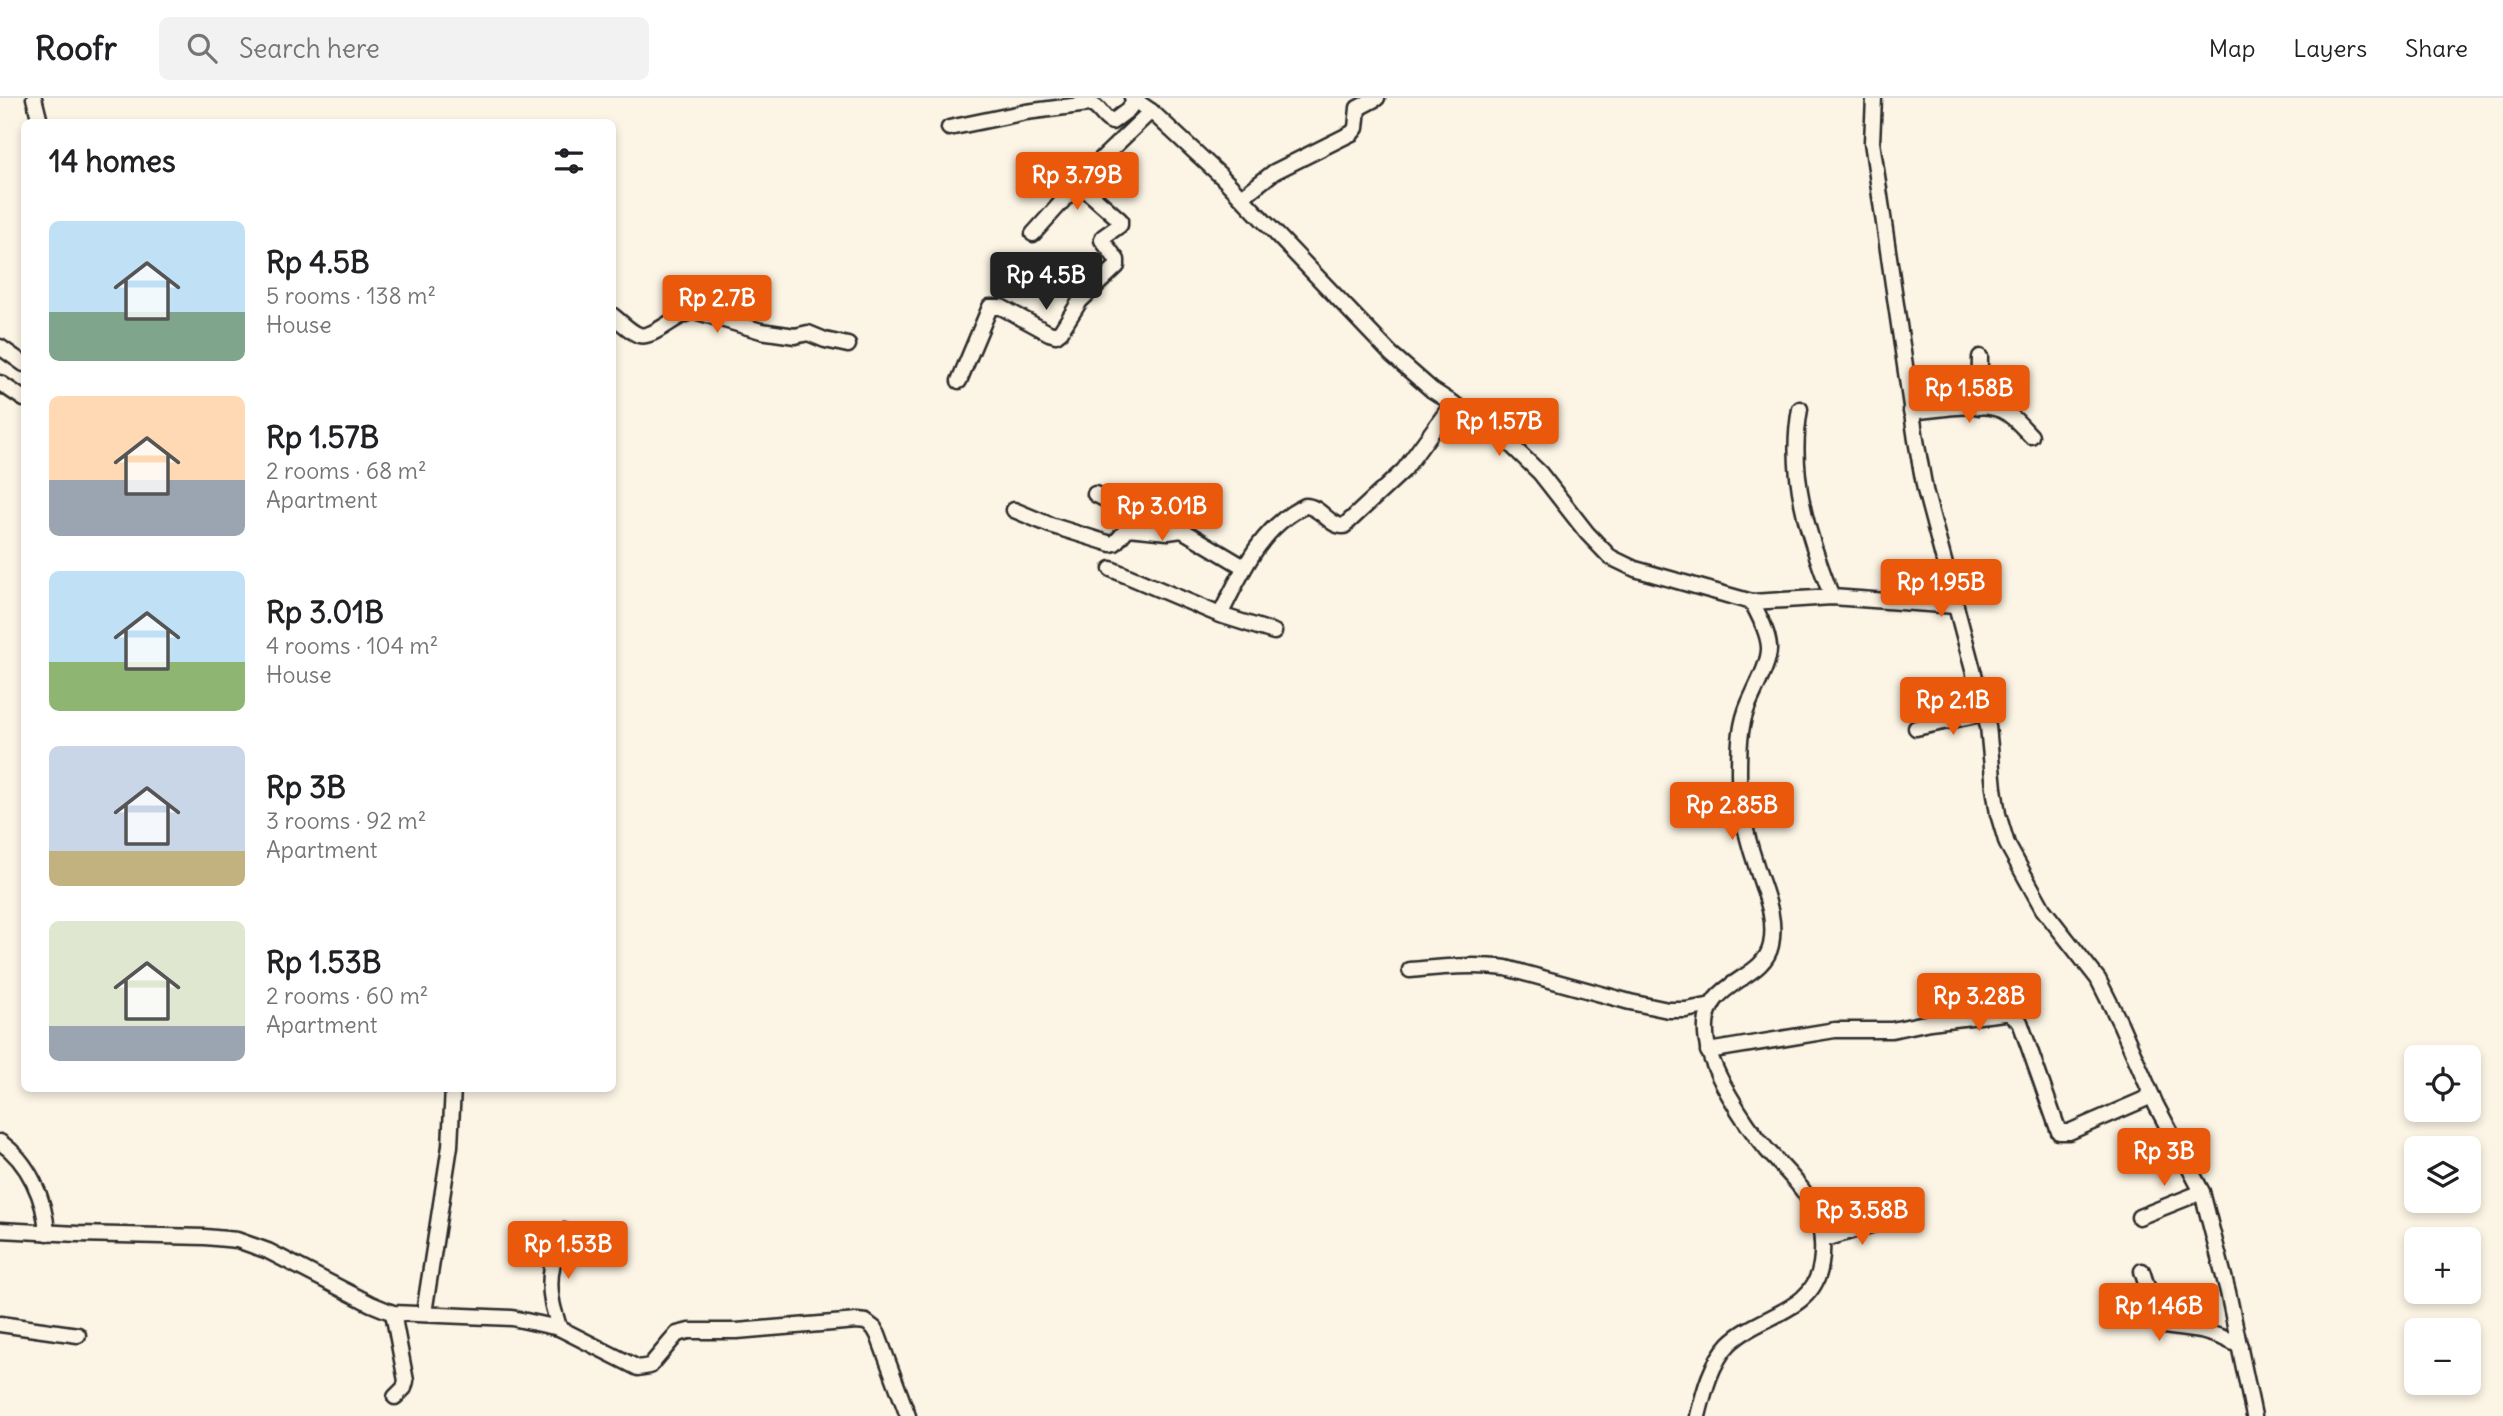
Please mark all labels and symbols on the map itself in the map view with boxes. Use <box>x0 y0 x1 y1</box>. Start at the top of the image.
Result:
pin: Rp 3.79B <box>1005 152 1149 212</box>
pin: Rp 4.5B <box>981 252 1111 312</box>
pin: Rp 2.7B <box>652 275 782 335</box>
pin: Rp 1.58B <box>1897 366 2041 425</box>
pin: Rp 1.57B <box>1427 398 1571 458</box>
pin: Rp 3.01B <box>1090 484 1234 543</box>
pin: Rp 1.95B <box>1869 560 2013 619</box>
pin: Rp 2.1B <box>1888 678 2018 737</box>
pin: Rp 2.85B <box>1660 782 1804 842</box>
pin: Rp 3.28B <box>1907 974 2051 1033</box>
pin: Rp 3B <box>2115 1128 2213 1188</box>
pin: Rp 3.58B <box>1790 1188 1934 1247</box>
pin: Rp 1.53B <box>496 1222 640 1281</box>
pin: Rp 1.46B <box>2087 1284 2231 1343</box>

